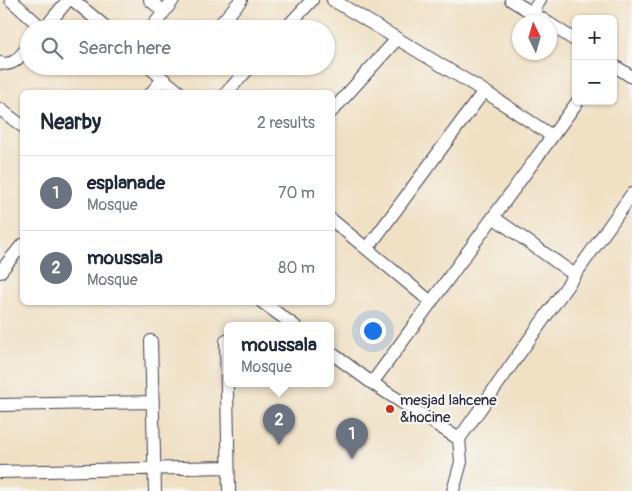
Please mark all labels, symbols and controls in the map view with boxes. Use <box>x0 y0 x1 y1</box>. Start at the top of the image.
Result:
north arrow <box>512 15 557 60</box>
map controls <box>572 15 617 105</box>
button: + <box>572 15 617 60</box>
search box <box>20 20 335 75</box>
icon: search <box>38 34 66 62</box>
text: Search here <box>78 36 171 60</box>
button: − <box>572 60 617 105</box>
text: Nearby <box>40 109 101 136</box>
text: 2 results <box>257 113 315 133</box>
text: esplanade <box>87 171 165 195</box>
text: 1 <box>53 183 59 203</box>
text: 70 m <box>278 183 315 203</box>
text: Mosque <box>87 195 138 215</box>
text: moussala <box>87 246 163 270</box>
text: 2 <box>52 258 60 278</box>
text: 80 m <box>278 258 315 278</box>
text: Mosque <box>87 270 138 290</box>
your location <box>360 318 386 344</box>
popup <box>224 322 334 387</box>
text: moussala <box>241 333 317 357</box>
text: Mosque <box>241 357 292 377</box>
place label: mesjad lahcene &hocine <box>400 391 497 427</box>
marker: mesjad lahcene &hocine <box>384 403 396 415</box>
pin: 2 <box>263 404 295 445</box>
pin: 1 <box>336 418 368 459</box>

